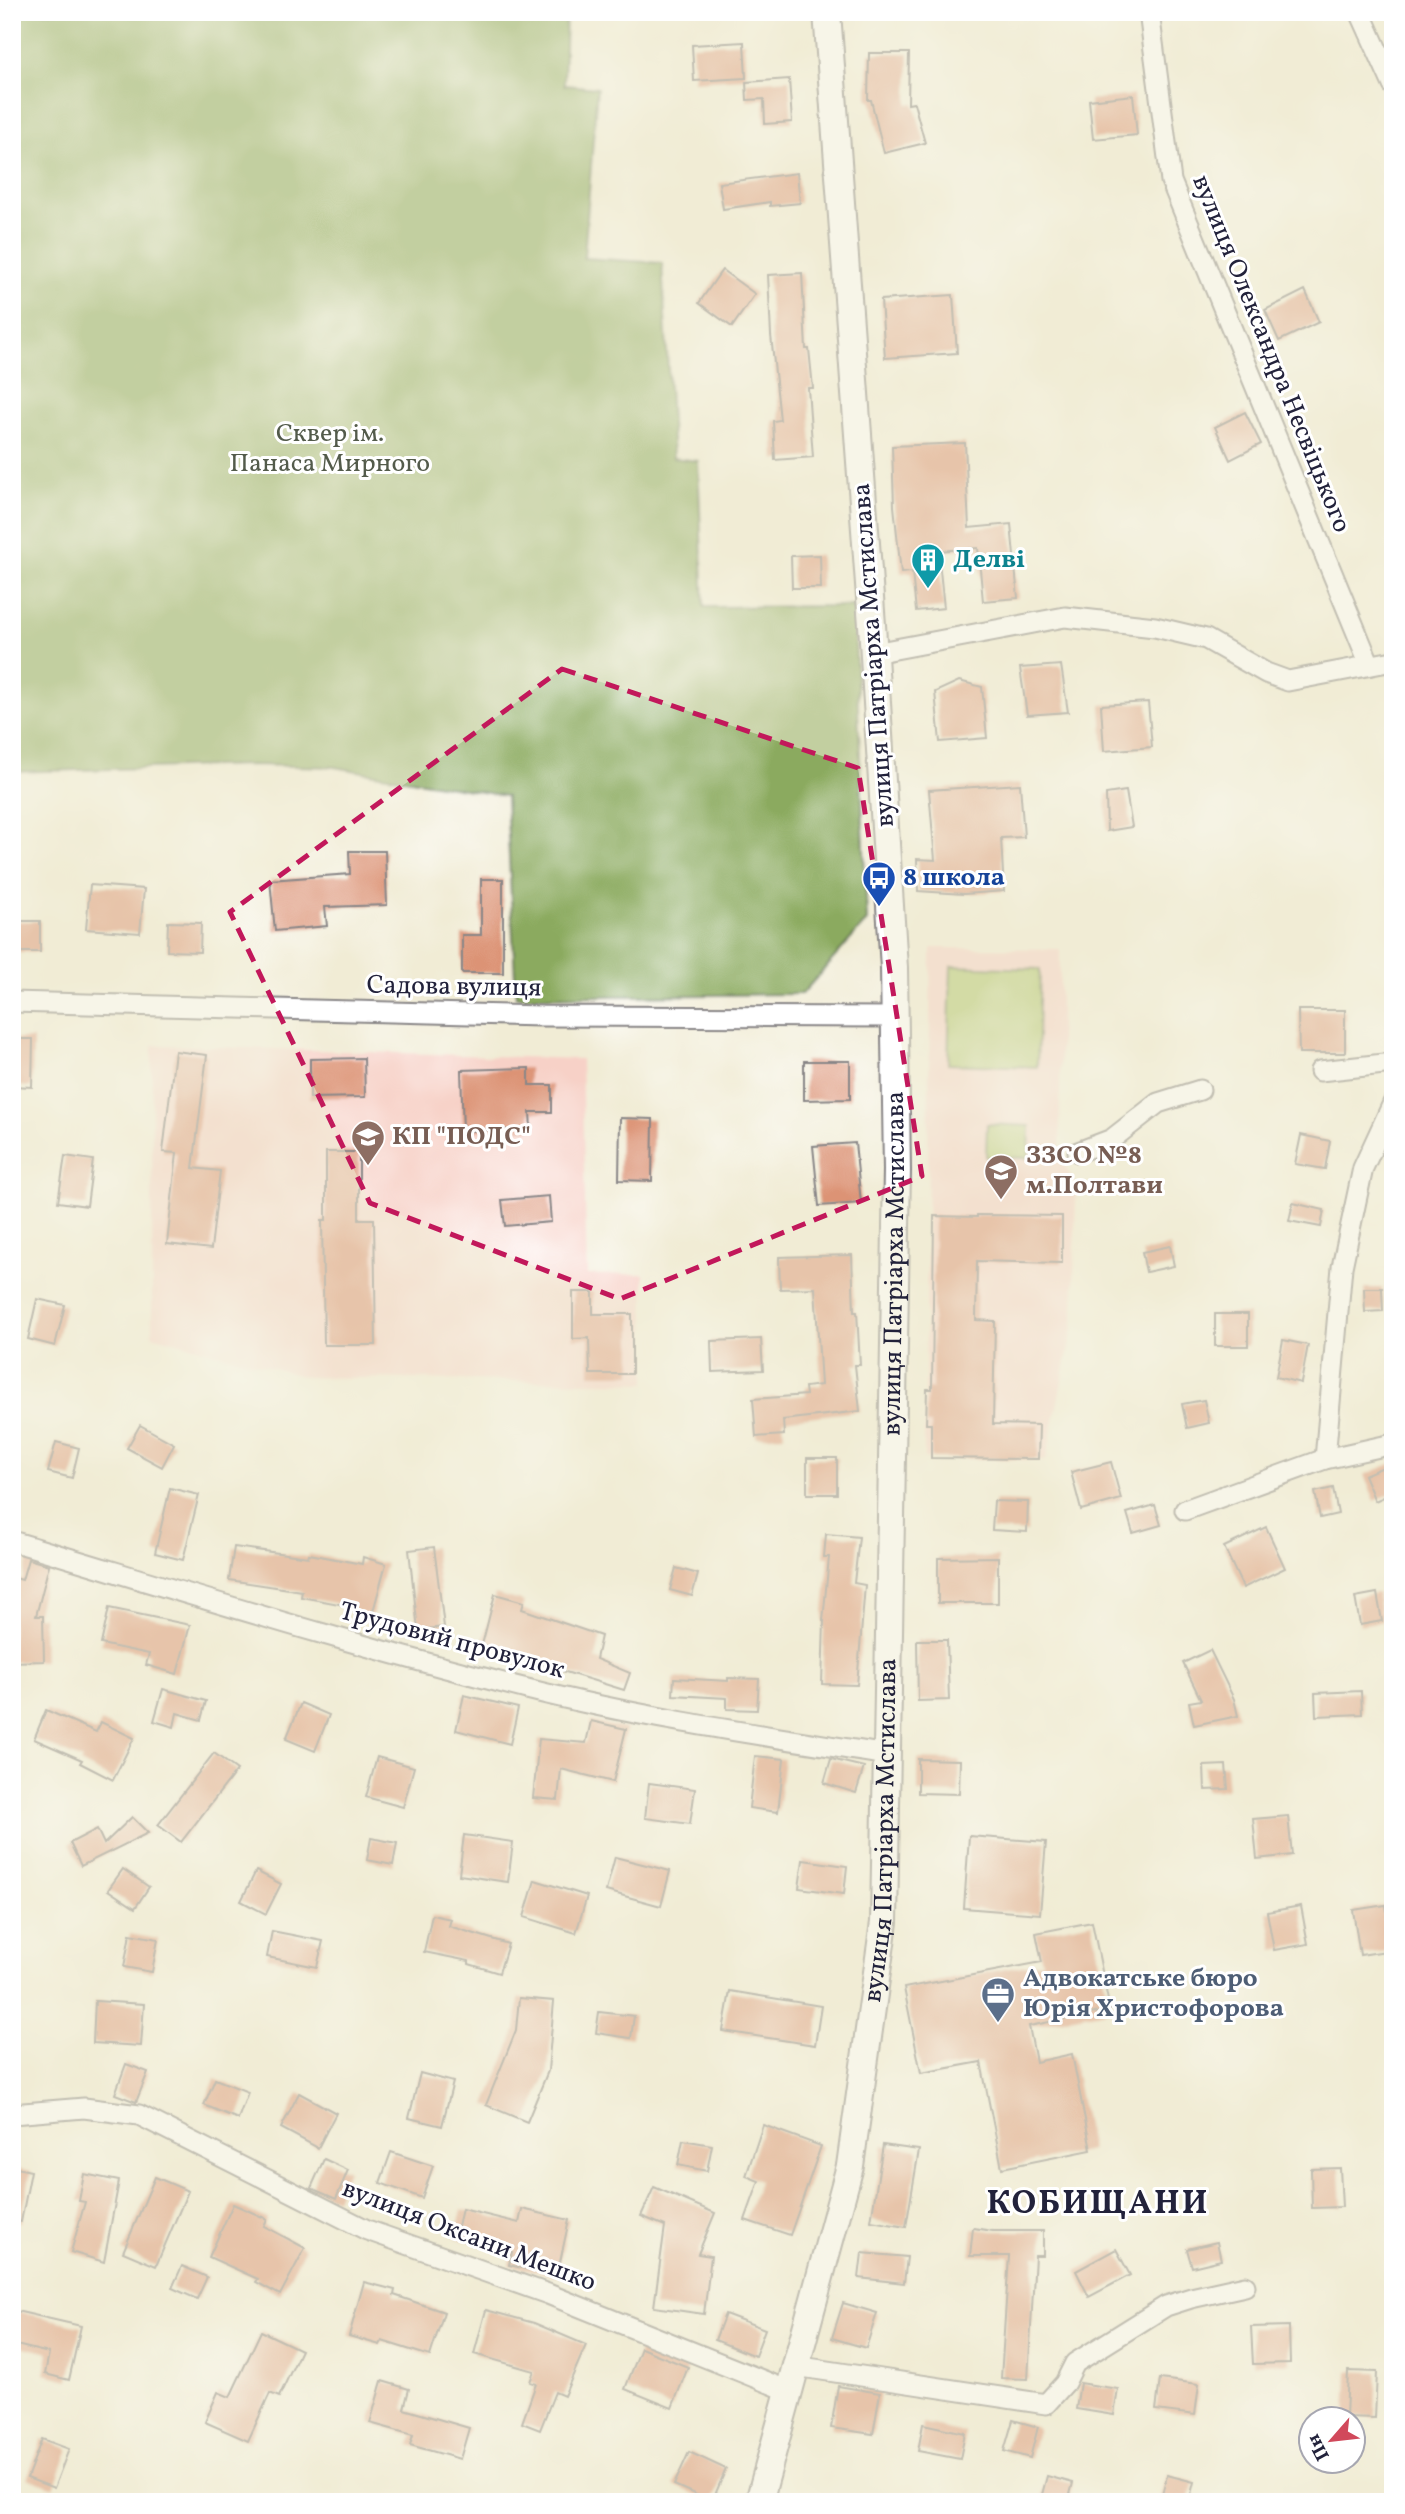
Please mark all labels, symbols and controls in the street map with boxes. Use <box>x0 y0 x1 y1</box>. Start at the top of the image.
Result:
street label: вулиця Олександра Несвіцького <box>1183 170 1359 538</box>
park label: Сквер ім. Панаса Мирного <box>230 416 430 482</box>
street label: вулиця Патріарха Мстислава <box>844 482 904 828</box>
building icon: Делві <box>909 541 947 590</box>
place label: Делві <box>953 542 1025 578</box>
bus stop icon: 8 школа <box>860 859 898 908</box>
place label: 8 школа <box>903 860 1005 896</box>
street label: Садова вулиця <box>366 967 542 1007</box>
street label: вулиця Патріарха Мстислава <box>874 1091 915 1436</box>
school or university icon: КП "ПОДС" <box>349 1118 387 1167</box>
place label: КП "ПОДС" <box>392 1119 531 1155</box>
place label: ЗЗСО №8 м.Полтави <box>1026 1138 1163 1204</box>
school or university icon: ЗЗСО №8 м.Полтави <box>982 1152 1020 1201</box>
street label: Трудовий провулок <box>335 1594 569 1688</box>
street label: вулиця Патріарха Мстислава <box>855 1658 907 2005</box>
place label: Адвокатське бюро Юрія Христофорова <box>1023 1961 1284 2027</box>
office icon: Адвокатське бюро Юрія Христофорова <box>979 1975 1017 2024</box>
street label: вулиця Оксани Мешко <box>337 2171 601 2301</box>
district label: КОБИЩАНИ <box>987 2182 1209 2228</box>
north arrow <box>1296 2406 1366 2476</box>
text: Пн <box>1301 2429 1337 2465</box>

